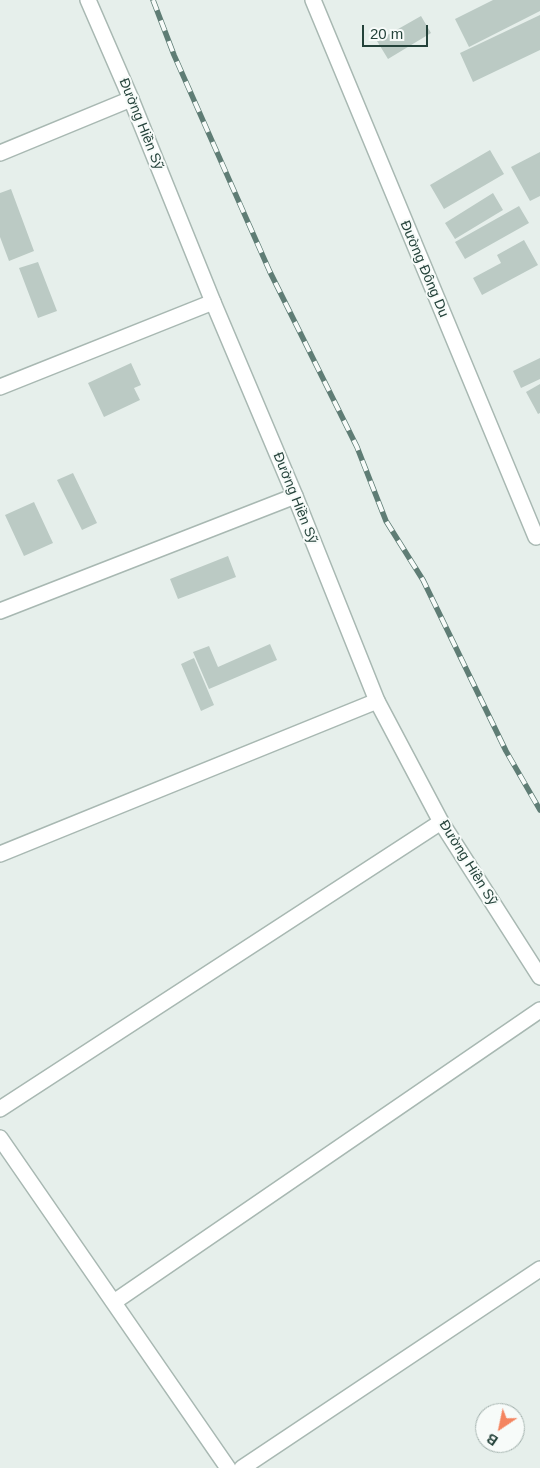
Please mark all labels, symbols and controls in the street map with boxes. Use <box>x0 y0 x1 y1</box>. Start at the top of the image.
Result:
scale bar <box>365 15 431 47</box>
text: 20 m <box>370 25 403 42</box>
street label: Đường Hiền Sỹ <box>115 76 167 172</box>
street label: Đường Đông Du <box>396 218 452 320</box>
street label: Đường Hiền Sỹ <box>269 450 321 546</box>
street label: Đường Hiền Sỹ <box>435 817 501 909</box>
north arrow <box>475 1403 525 1453</box>
text: B <box>484 1430 501 1449</box>

